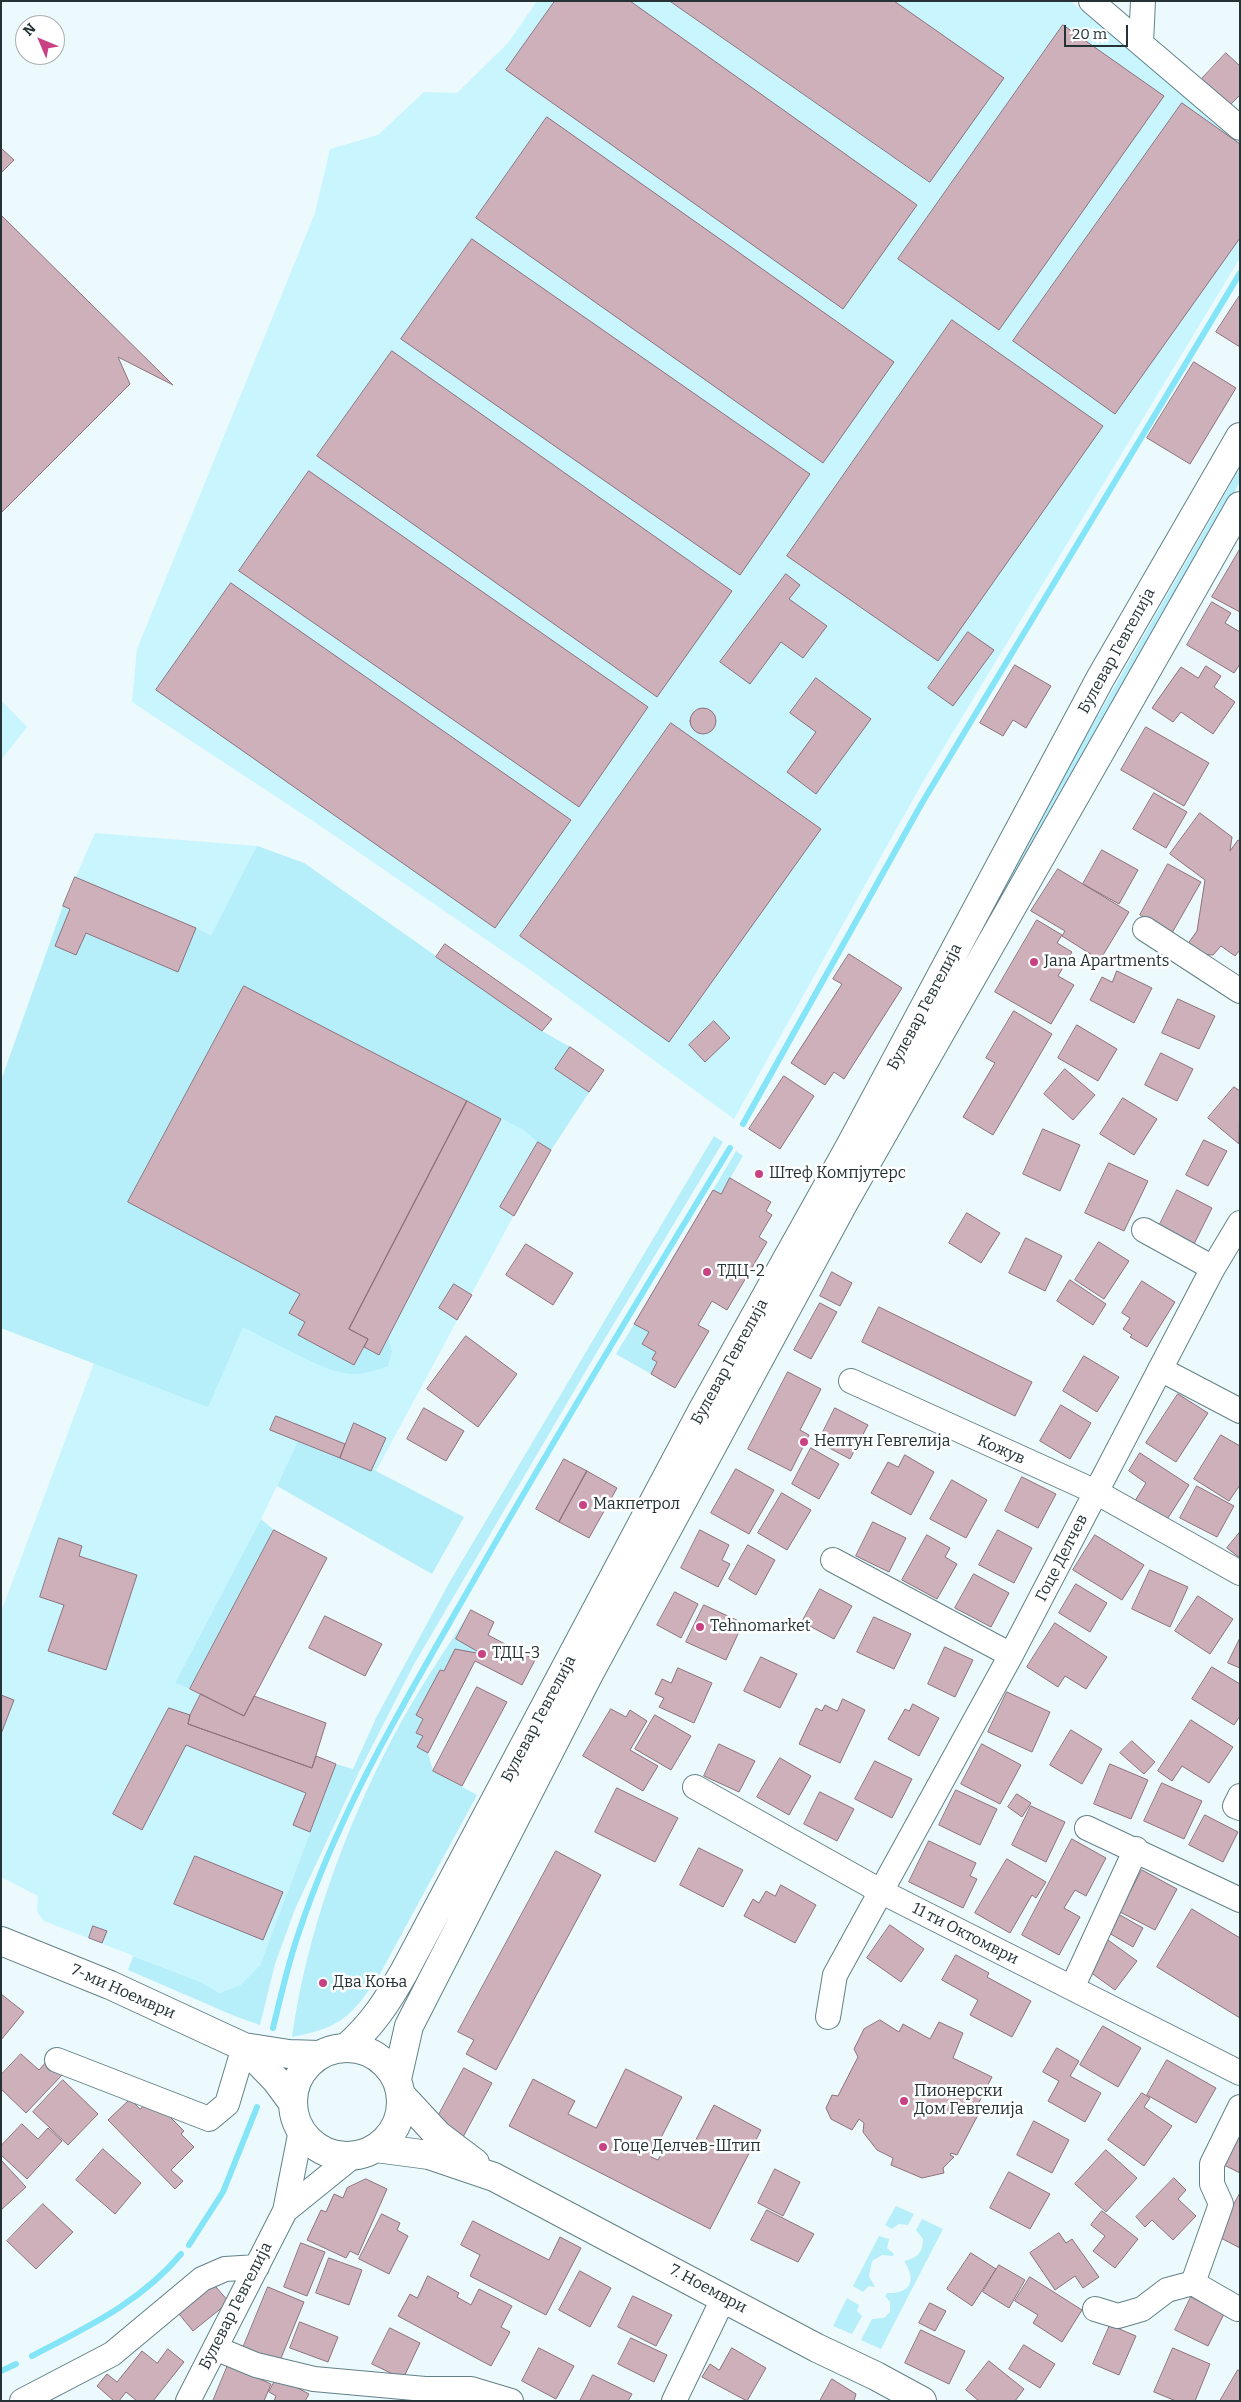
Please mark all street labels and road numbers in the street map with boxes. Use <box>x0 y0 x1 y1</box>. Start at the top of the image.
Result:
street label: Булевар Гевгелија <box>1075 585 1159 717</box>
street label: Булевар Гевгелија <box>884 940 966 1074</box>
street label: Булевар Гевгелија <box>688 1296 772 1428</box>
street label: Кожув <box>974 1431 1028 1469</box>
street label: Гоце Делчев <box>1032 1511 1092 1605</box>
street label: Булевар Гевгелија <box>498 1652 580 1786</box>
street label: 11 ти Октомври <box>909 1899 1021 1969</box>
street label: 7-ми Ноември <box>68 1960 178 2024</box>
street label: Булевар Гевгелија <box>196 2239 276 2373</box>
street label: 7. Ноември <box>666 2261 750 2317</box>

